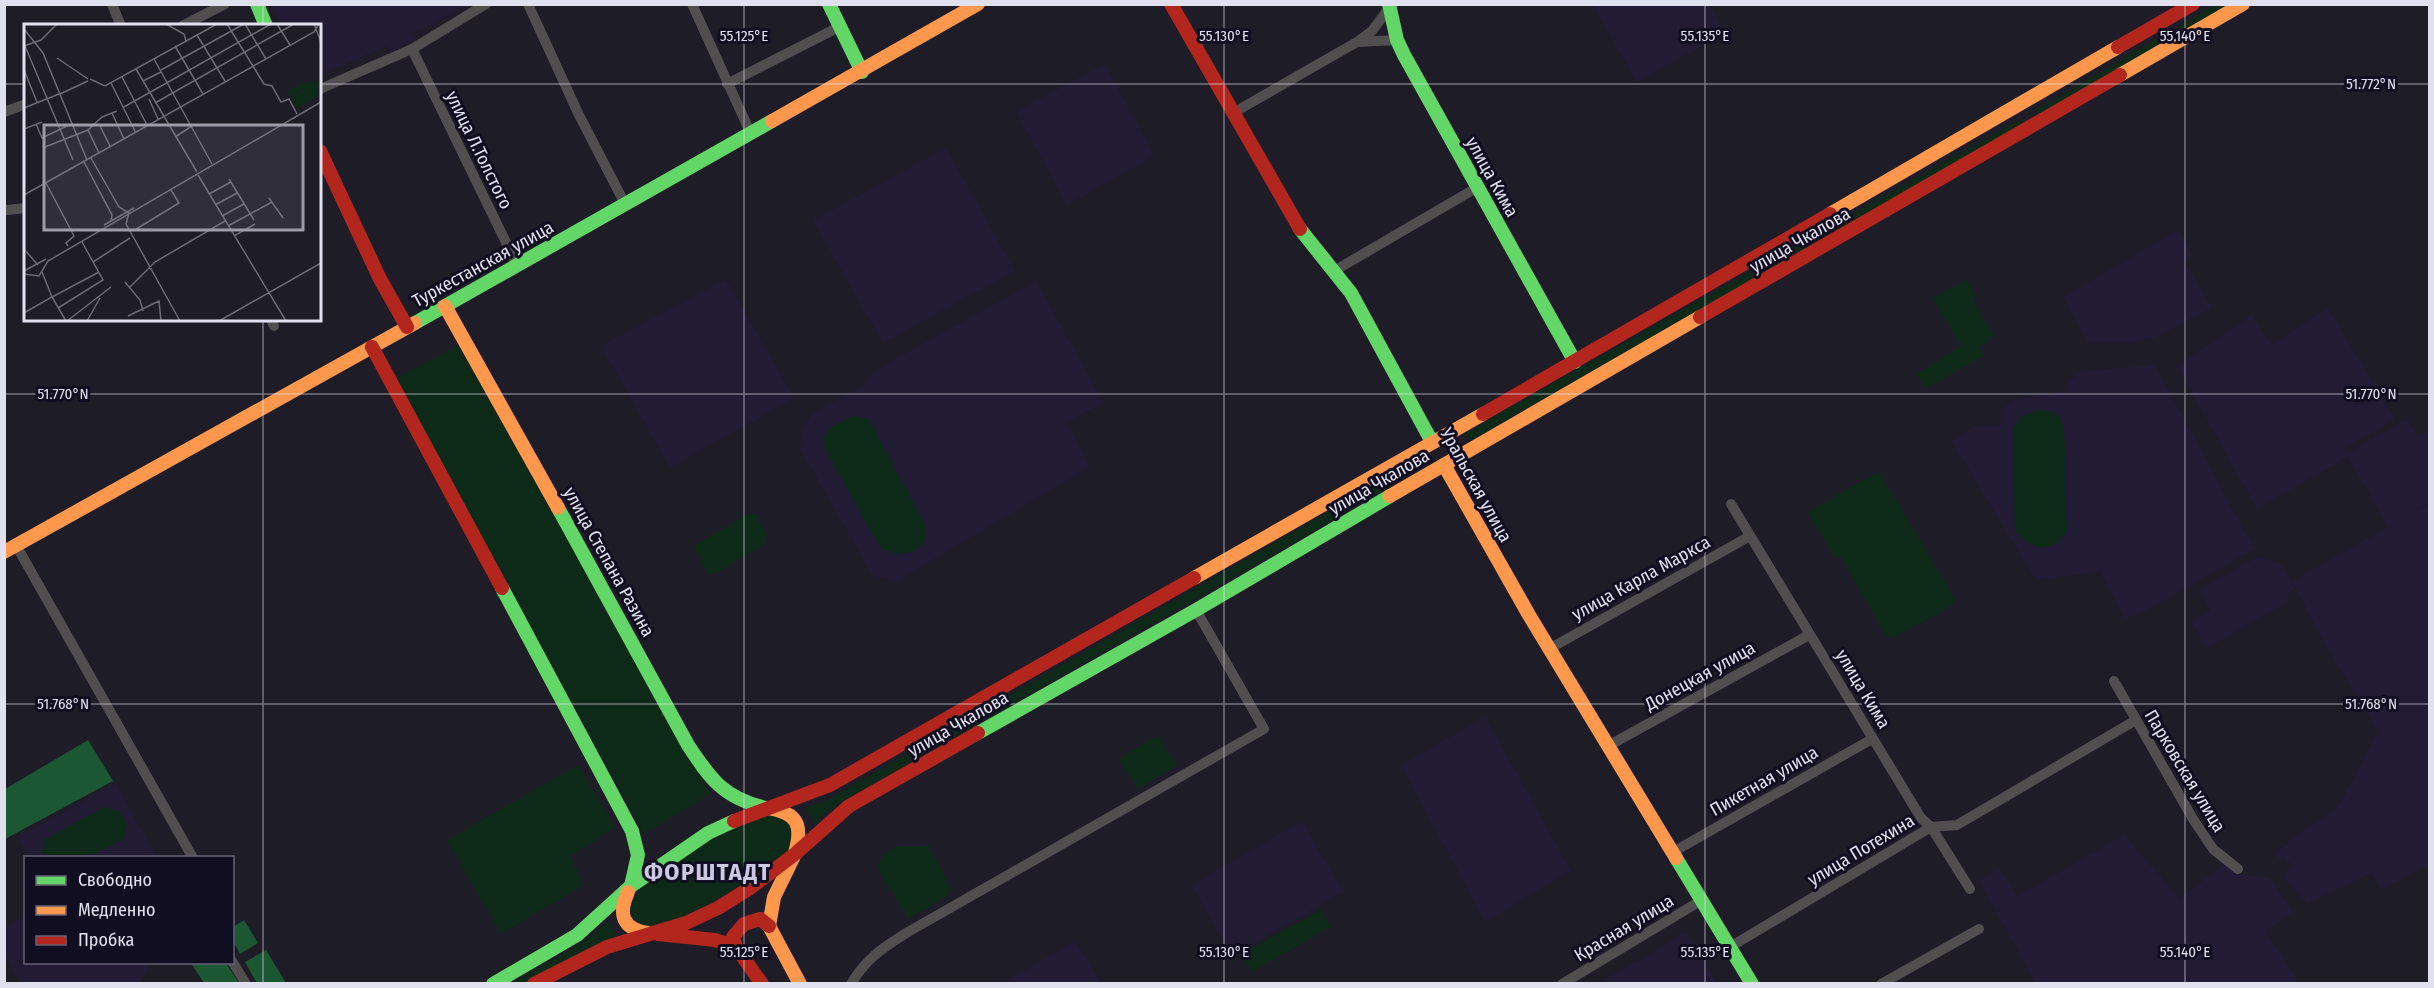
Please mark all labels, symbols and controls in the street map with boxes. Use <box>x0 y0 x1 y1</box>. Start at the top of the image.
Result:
inset map <box>24 24 321 321</box>
text: 55.125°E <box>720 27 768 45</box>
text: 55.130°E <box>1199 27 1249 45</box>
text: 55.135°E <box>1681 27 1729 45</box>
text: 55.140°E <box>2160 27 2210 45</box>
text: 51.772°N <box>2346 75 2396 93</box>
street label: улица Л.Толстого <box>441 87 517 213</box>
street label: улица Кима <box>1461 133 1523 221</box>
street label: улица Чкалова <box>1746 202 1854 278</box>
street label: Туркестанская улица <box>409 216 558 312</box>
text: 51.770°N <box>37 385 89 403</box>
text: 51.770°N <box>2345 385 2397 403</box>
street label: Уральская улица <box>1435 423 1517 546</box>
street label: улица Чкалова <box>1325 444 1433 520</box>
street label: улица Степана Разина <box>559 483 659 641</box>
street label: улица Карла Маркса <box>1568 531 1714 625</box>
street label: Донецкая улица <box>1640 637 1759 716</box>
street label: улица Кима <box>1831 645 1895 733</box>
street label: улица Чкалова <box>904 686 1012 762</box>
text: 51.768°N <box>37 695 89 713</box>
text: 51.768°N <box>2345 695 2397 713</box>
street label: Парковская улица <box>2140 706 2230 836</box>
street label: Пикетная улица <box>1706 741 1822 821</box>
street label: улица Потехина <box>1804 809 1919 891</box>
legend <box>24 856 234 964</box>
district label: ФОРШТАДТ <box>644 858 772 886</box>
text: Свободно <box>78 869 152 891</box>
street label: Красная улица <box>1570 890 1678 966</box>
text: Медленно <box>78 899 156 921</box>
text: Пробка <box>78 929 134 951</box>
text: 55.125°E <box>720 943 768 961</box>
text: 55.130°E <box>1199 943 1249 961</box>
text: 55.135°E <box>1681 943 1729 961</box>
text: 55.140°E <box>2160 943 2210 961</box>

